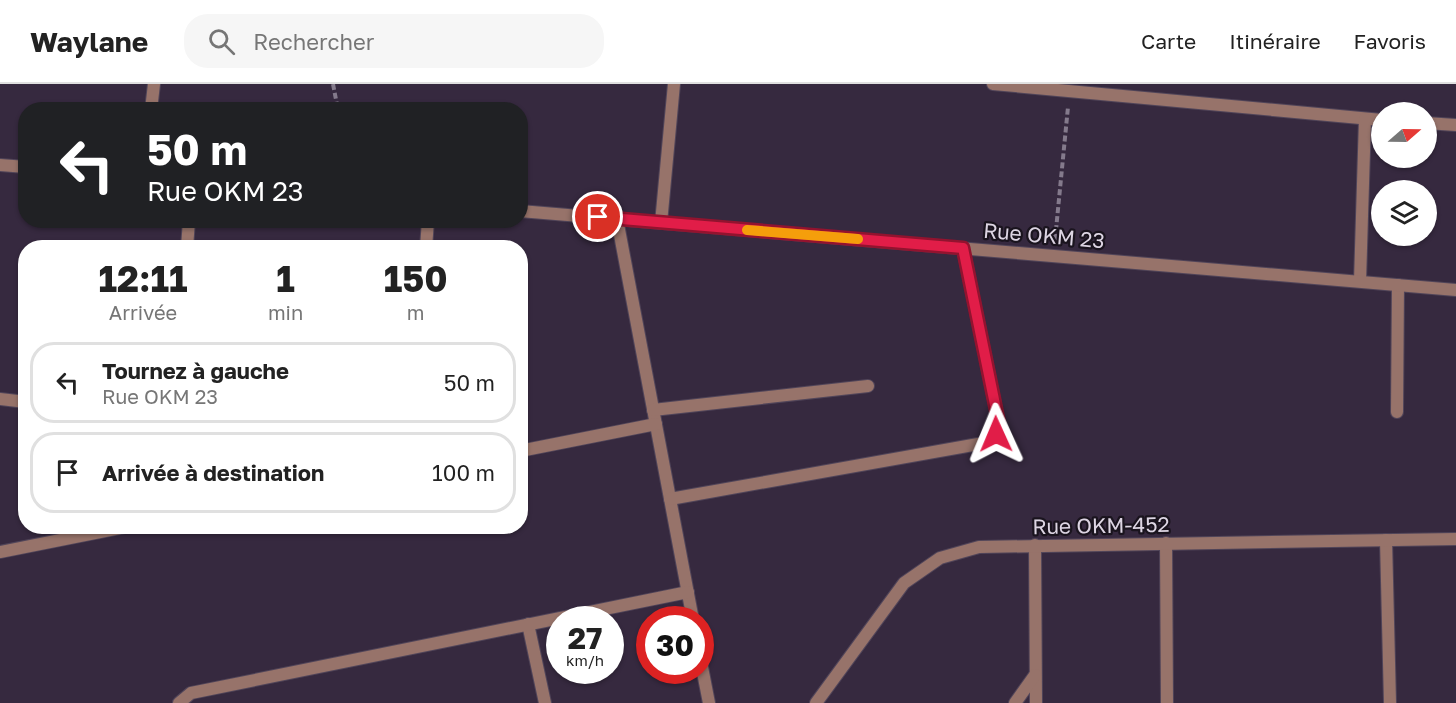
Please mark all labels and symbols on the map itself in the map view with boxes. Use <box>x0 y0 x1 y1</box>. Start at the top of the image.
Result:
north arrow <box>1371 102 1437 168</box>
pin <box>572 191 623 242</box>
street label: Rue OKM 23 <box>982 217 1106 253</box>
position arrow <box>964 402 1028 466</box>
street label: Rue OKM-452 <box>1032 511 1170 539</box>
speed limit sign: 30 <box>636 606 714 684</box>

